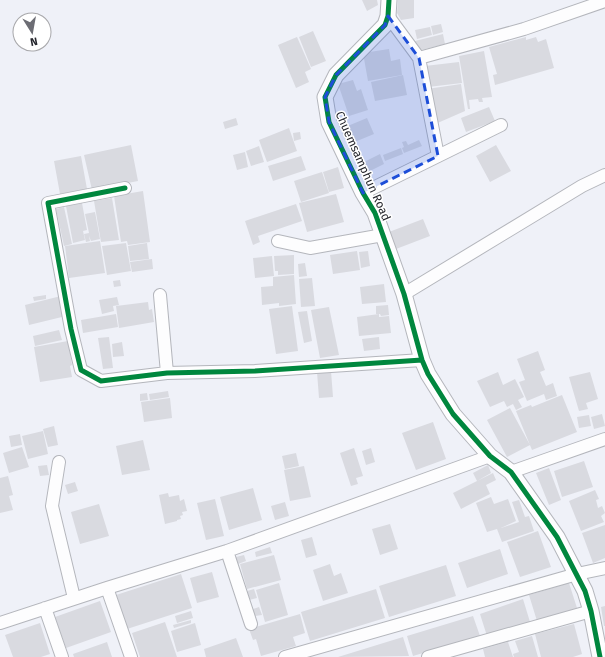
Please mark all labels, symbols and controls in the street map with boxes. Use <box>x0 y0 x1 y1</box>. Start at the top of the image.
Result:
north arrow <box>12 12 52 52</box>
text: N <box>29 34 39 48</box>
street label: Chuemsamphun Road <box>332 109 394 223</box>

